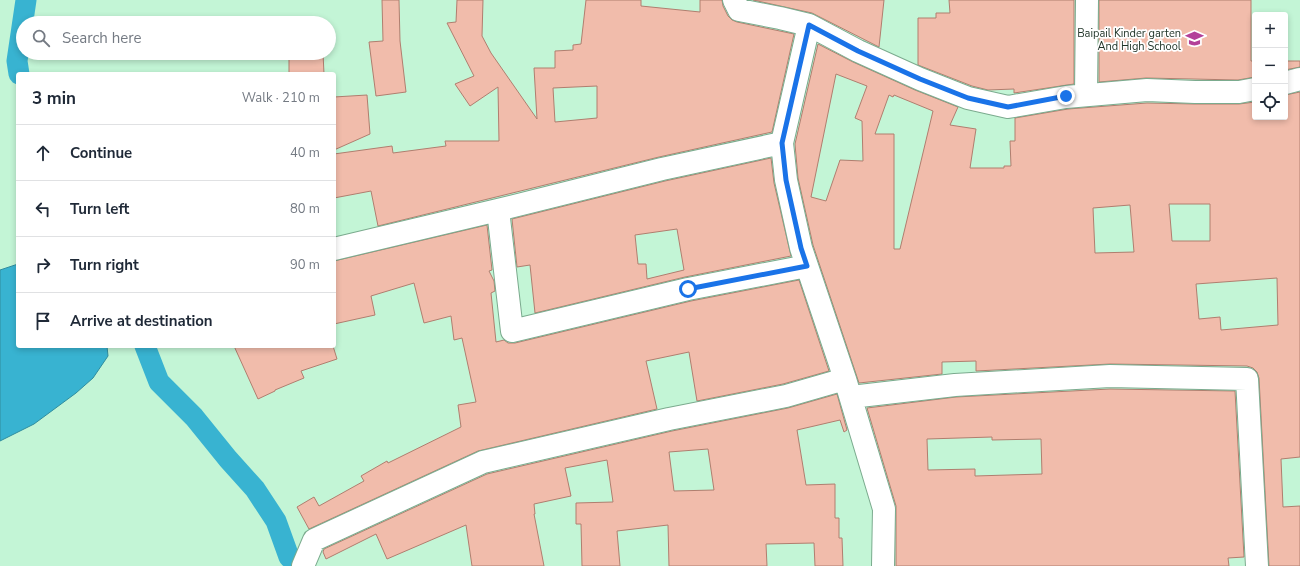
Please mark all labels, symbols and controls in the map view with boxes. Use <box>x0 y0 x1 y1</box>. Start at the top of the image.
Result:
map controls <box>1252 12 1288 120</box>
button: + <box>1252 12 1288 48</box>
search box <box>16 16 336 60</box>
place label: Baipail Kinder garten And High School <box>1077 26 1182 54</box>
icon: search <box>30 27 52 49</box>
text: Search here <box>62 28 142 48</box>
school or university icon: Baipail Kinder garten And High School <box>1184 29 1204 49</box>
button: − <box>1252 48 1288 84</box>
button: locate <box>1252 84 1288 120</box>
text: 3 min <box>32 87 76 110</box>
route end <box>1057 87 1075 105</box>
text: Walk · 210 m <box>242 89 320 107</box>
icon: ahead <box>32 142 54 164</box>
text: Continue <box>70 143 132 163</box>
text: 40 m <box>290 144 320 162</box>
icon: left <box>32 198 54 220</box>
text: Turn left <box>70 199 129 219</box>
text: 80 m <box>290 200 320 218</box>
icon: right <box>32 254 54 276</box>
text: Turn right <box>70 255 139 275</box>
text: 90 m <box>290 256 320 274</box>
route start <box>679 280 697 298</box>
icon: arrive <box>32 310 54 332</box>
text: Arrive at destination <box>70 311 213 331</box>

